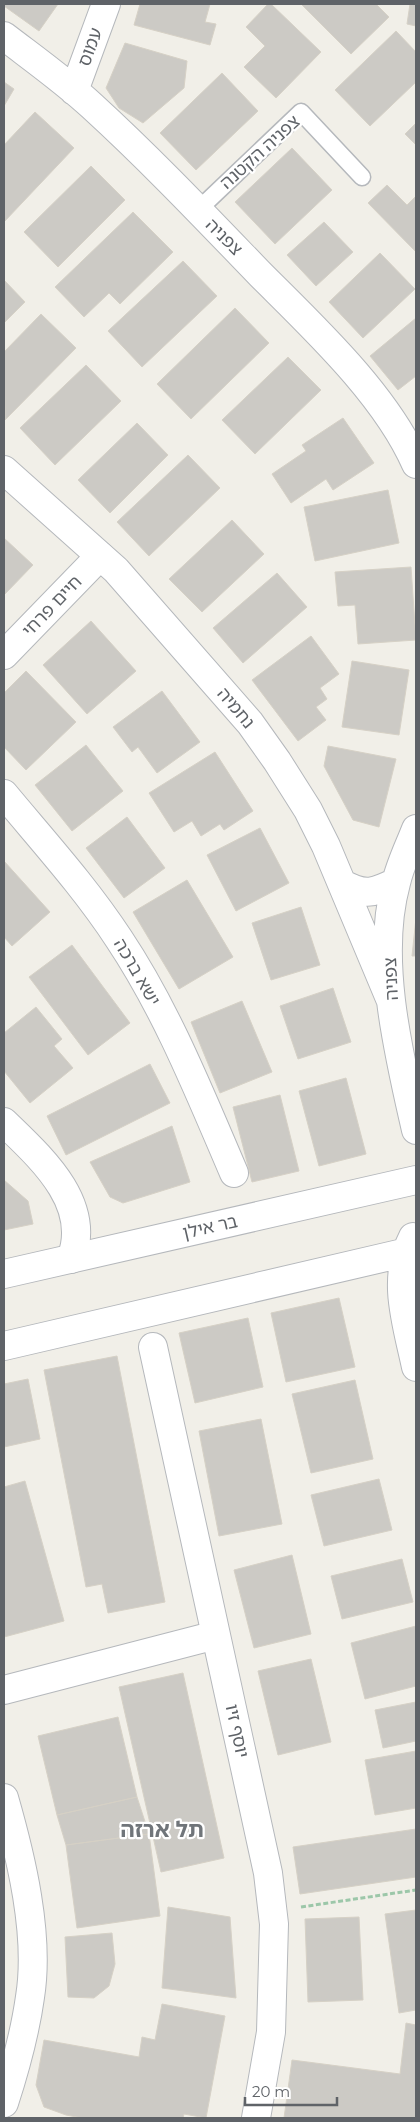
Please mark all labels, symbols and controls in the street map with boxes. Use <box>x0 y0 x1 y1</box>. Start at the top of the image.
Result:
street label: עמוס <box>73 25 107 69</box>
street label: צפניה הקטנה <box>215 110 305 194</box>
street label: צפניה <box>201 214 247 260</box>
street label: חיים פרחי <box>18 571 86 641</box>
street label: נחמיה <box>213 683 259 733</box>
street label: ישא ברכה <box>109 934 165 1010</box>
street label: צפניה <box>379 957 403 1001</box>
street label: בר אילן <box>180 1210 240 1244</box>
street label: יוסף זיו <box>221 1702 253 1760</box>
district label: תל ארזה <box>120 1816 204 1843</box>
scale bar <box>245 2074 338 2106</box>
text: 20 m <box>252 2082 290 2101</box>

